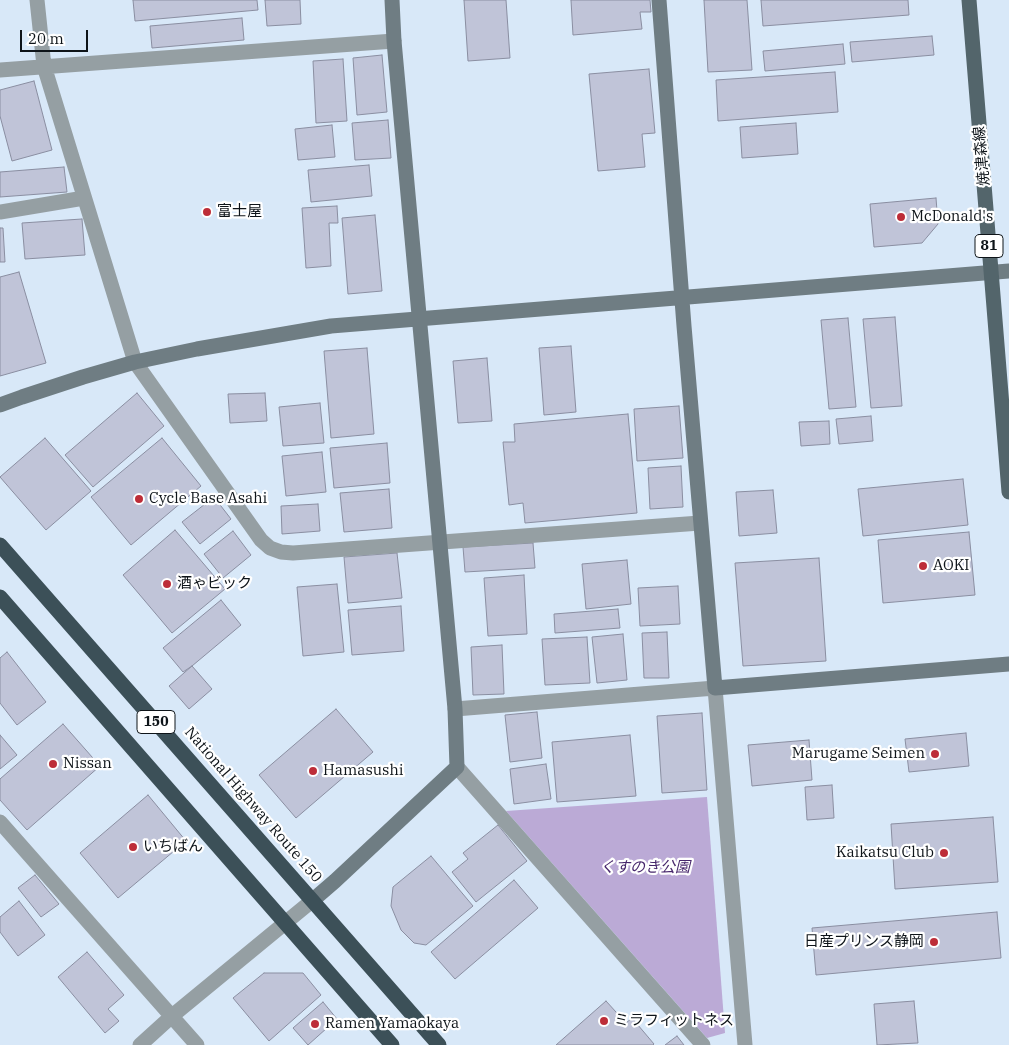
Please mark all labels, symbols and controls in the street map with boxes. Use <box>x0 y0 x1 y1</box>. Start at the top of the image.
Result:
scale bar <box>22 20 90 52</box>
text: 20 m <box>28 29 64 48</box>
street label: 焼津森線 <box>970 125 994 187</box>
place label: 富士屋 <box>217 203 262 221</box>
marker: 富士屋 <box>201 206 213 218</box>
place label: McDonald's <box>911 208 993 226</box>
marker: McDonald's <box>895 211 907 223</box>
road number: 81 <box>975 235 1003 258</box>
place label: Cycle Base Asahi <box>149 490 267 508</box>
marker: Cycle Base Asahi <box>133 493 145 505</box>
place label: AOKI <box>933 557 969 575</box>
marker: AOKI <box>917 560 929 572</box>
place label: 酒ゃビック <box>177 575 252 593</box>
marker: 酒ゃビック <box>161 578 173 590</box>
road number: 150 <box>137 710 175 734</box>
street label: National Highway Route 150 <box>181 724 325 886</box>
place label: Marugame Seimen <box>792 745 925 763</box>
marker: Marugame Seimen <box>929 748 941 760</box>
place label: Nissan <box>63 755 112 773</box>
marker: Nissan <box>47 758 59 770</box>
place label: Hamasushi <box>323 762 403 780</box>
marker: Hamasushi <box>307 765 319 777</box>
place label: いちばん <box>143 838 203 856</box>
marker: いちばん <box>127 841 139 853</box>
place label: Kaikatsu Club <box>836 844 934 862</box>
marker: Kaikatsu Club <box>938 847 950 859</box>
park label: くすのき公園 <box>600 859 690 877</box>
place label: 日産プリンス静岡 <box>804 933 924 951</box>
marker: 日産プリンス静岡 <box>928 936 940 948</box>
place label: ミラフィットネス <box>614 1012 734 1030</box>
place label: Ramen Yamaokaya <box>325 1015 459 1033</box>
marker: ミラフィットネス <box>598 1015 610 1027</box>
marker: Ramen Yamaokaya <box>309 1018 321 1030</box>

